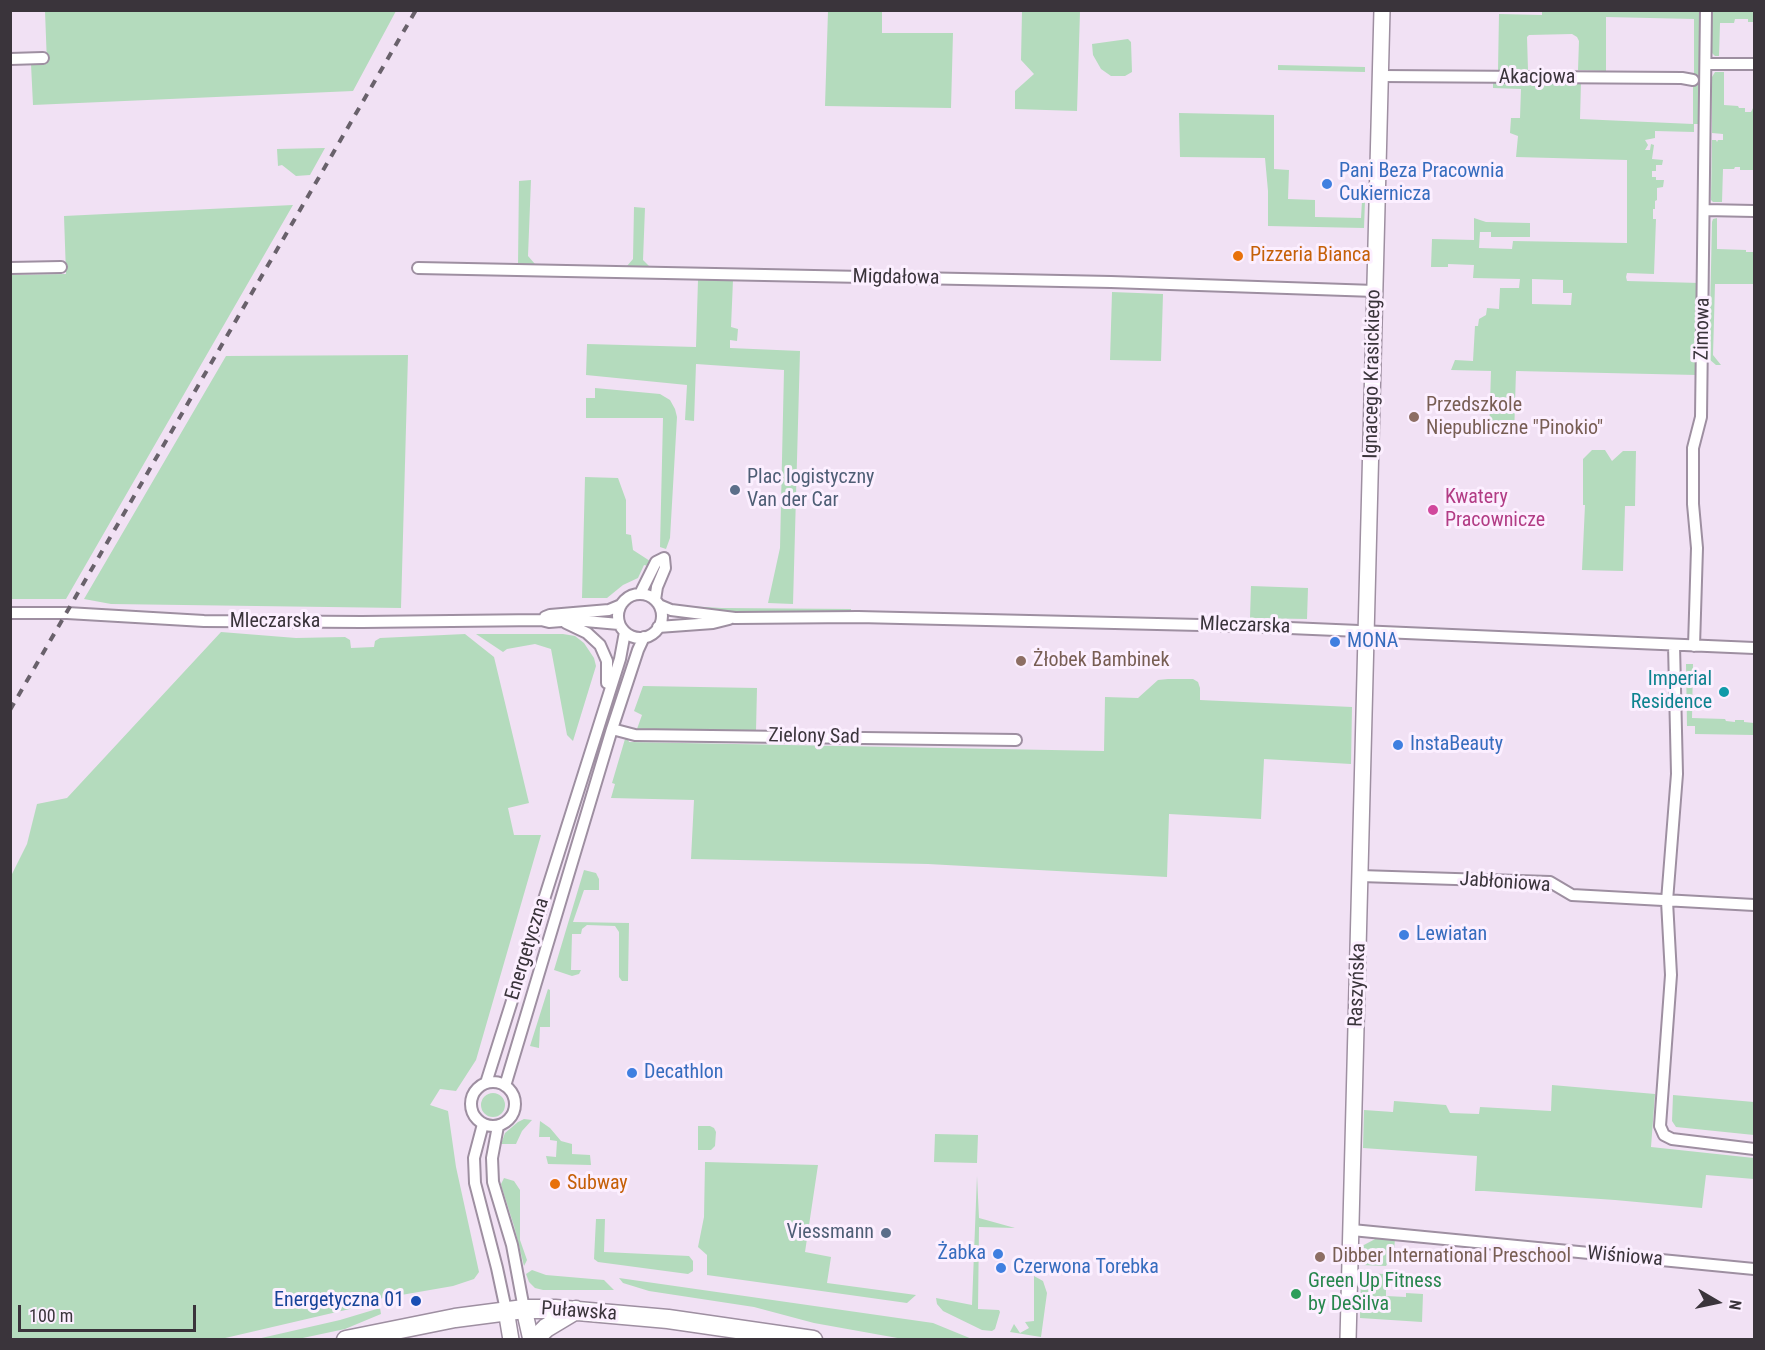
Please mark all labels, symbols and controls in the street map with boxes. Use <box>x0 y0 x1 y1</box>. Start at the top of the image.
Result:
street label: Akacjowa <box>1499 66 1575 90</box>
place label: Pani Beza Pracownia Cukiernicza <box>1339 160 1504 207</box>
marker: Pani Beza Pracownia Cukiernicza <box>1320 177 1334 191</box>
place label: Pizzeria Bianca <box>1250 244 1371 268</box>
marker: Pizzeria Bianca <box>1231 249 1245 263</box>
street label: Migdałowa <box>852 265 940 291</box>
street label: Ignacego Krasickiego <box>1360 289 1386 459</box>
street label: Zimowa <box>1690 297 1716 361</box>
place label: Przedszkole Niepubliczne "Pinokio" <box>1426 394 1603 441</box>
marker: Przedszkole Niepubliczne "Pinokio" <box>1407 410 1421 424</box>
place label: Plac logistyczny Van der Car <box>747 466 874 513</box>
marker: Plac logistyczny Van der Car <box>728 483 742 497</box>
place label: Kwatery Pracownicze <box>1445 486 1545 533</box>
marker: Kwatery Pracownicze <box>1426 503 1440 517</box>
street label: Mleczarska <box>230 610 320 634</box>
street label: Mleczarska <box>1199 612 1291 640</box>
place label: MONA <box>1347 630 1398 654</box>
marker: MONA <box>1328 635 1342 649</box>
place label: Żłobek Bambinek <box>1033 649 1169 673</box>
marker: Żłobek Bambinek <box>1014 654 1028 668</box>
place label: Imperial Residence <box>1631 668 1712 715</box>
marker: Imperial Residence <box>1717 685 1731 699</box>
street label: Zielony Sad <box>768 724 860 750</box>
place label: InstaBeauty <box>1410 733 1503 757</box>
marker: InstaBeauty <box>1391 738 1405 752</box>
street label: Jabłoniowa <box>1459 868 1551 898</box>
street label: Energetyczna <box>501 895 555 1003</box>
place label: Lewiatan <box>1416 923 1487 947</box>
marker: Lewiatan <box>1397 928 1411 942</box>
street label: Raszyńska <box>1345 943 1371 1027</box>
place label: Decathlon <box>644 1061 724 1085</box>
marker: Decathlon <box>625 1066 639 1080</box>
place label: Subway <box>567 1172 628 1196</box>
marker: Subway <box>548 1177 562 1191</box>
place label: Viessmann <box>787 1221 874 1245</box>
marker: Viessmann <box>879 1226 893 1240</box>
place label: Żabka <box>938 1242 986 1266</box>
street label: Wiśniowa <box>1586 1242 1664 1272</box>
place label: Dibber International Preschool <box>1332 1245 1571 1269</box>
marker: Żabka <box>991 1247 1005 1261</box>
marker: Dibber International Preschool <box>1313 1250 1327 1264</box>
place label: Czerwona Torebka <box>1013 1256 1159 1280</box>
marker: Czerwona Torebka <box>994 1261 1008 1275</box>
place label: Green Up Fitness by DeSilva <box>1308 1270 1442 1317</box>
north arrow <box>1687 1272 1747 1332</box>
marker: Green Up Fitness by DeSilva <box>1289 1287 1303 1301</box>
place label: Energetyczna 01 <box>274 1289 404 1313</box>
scale bar <box>21 1293 200 1331</box>
marker: Energetyczna 01 <box>409 1294 423 1308</box>
street label: Puławska <box>540 1297 618 1327</box>
text: N <box>1725 1299 1745 1311</box>
text: 100 m <box>29 1305 73 1326</box>

